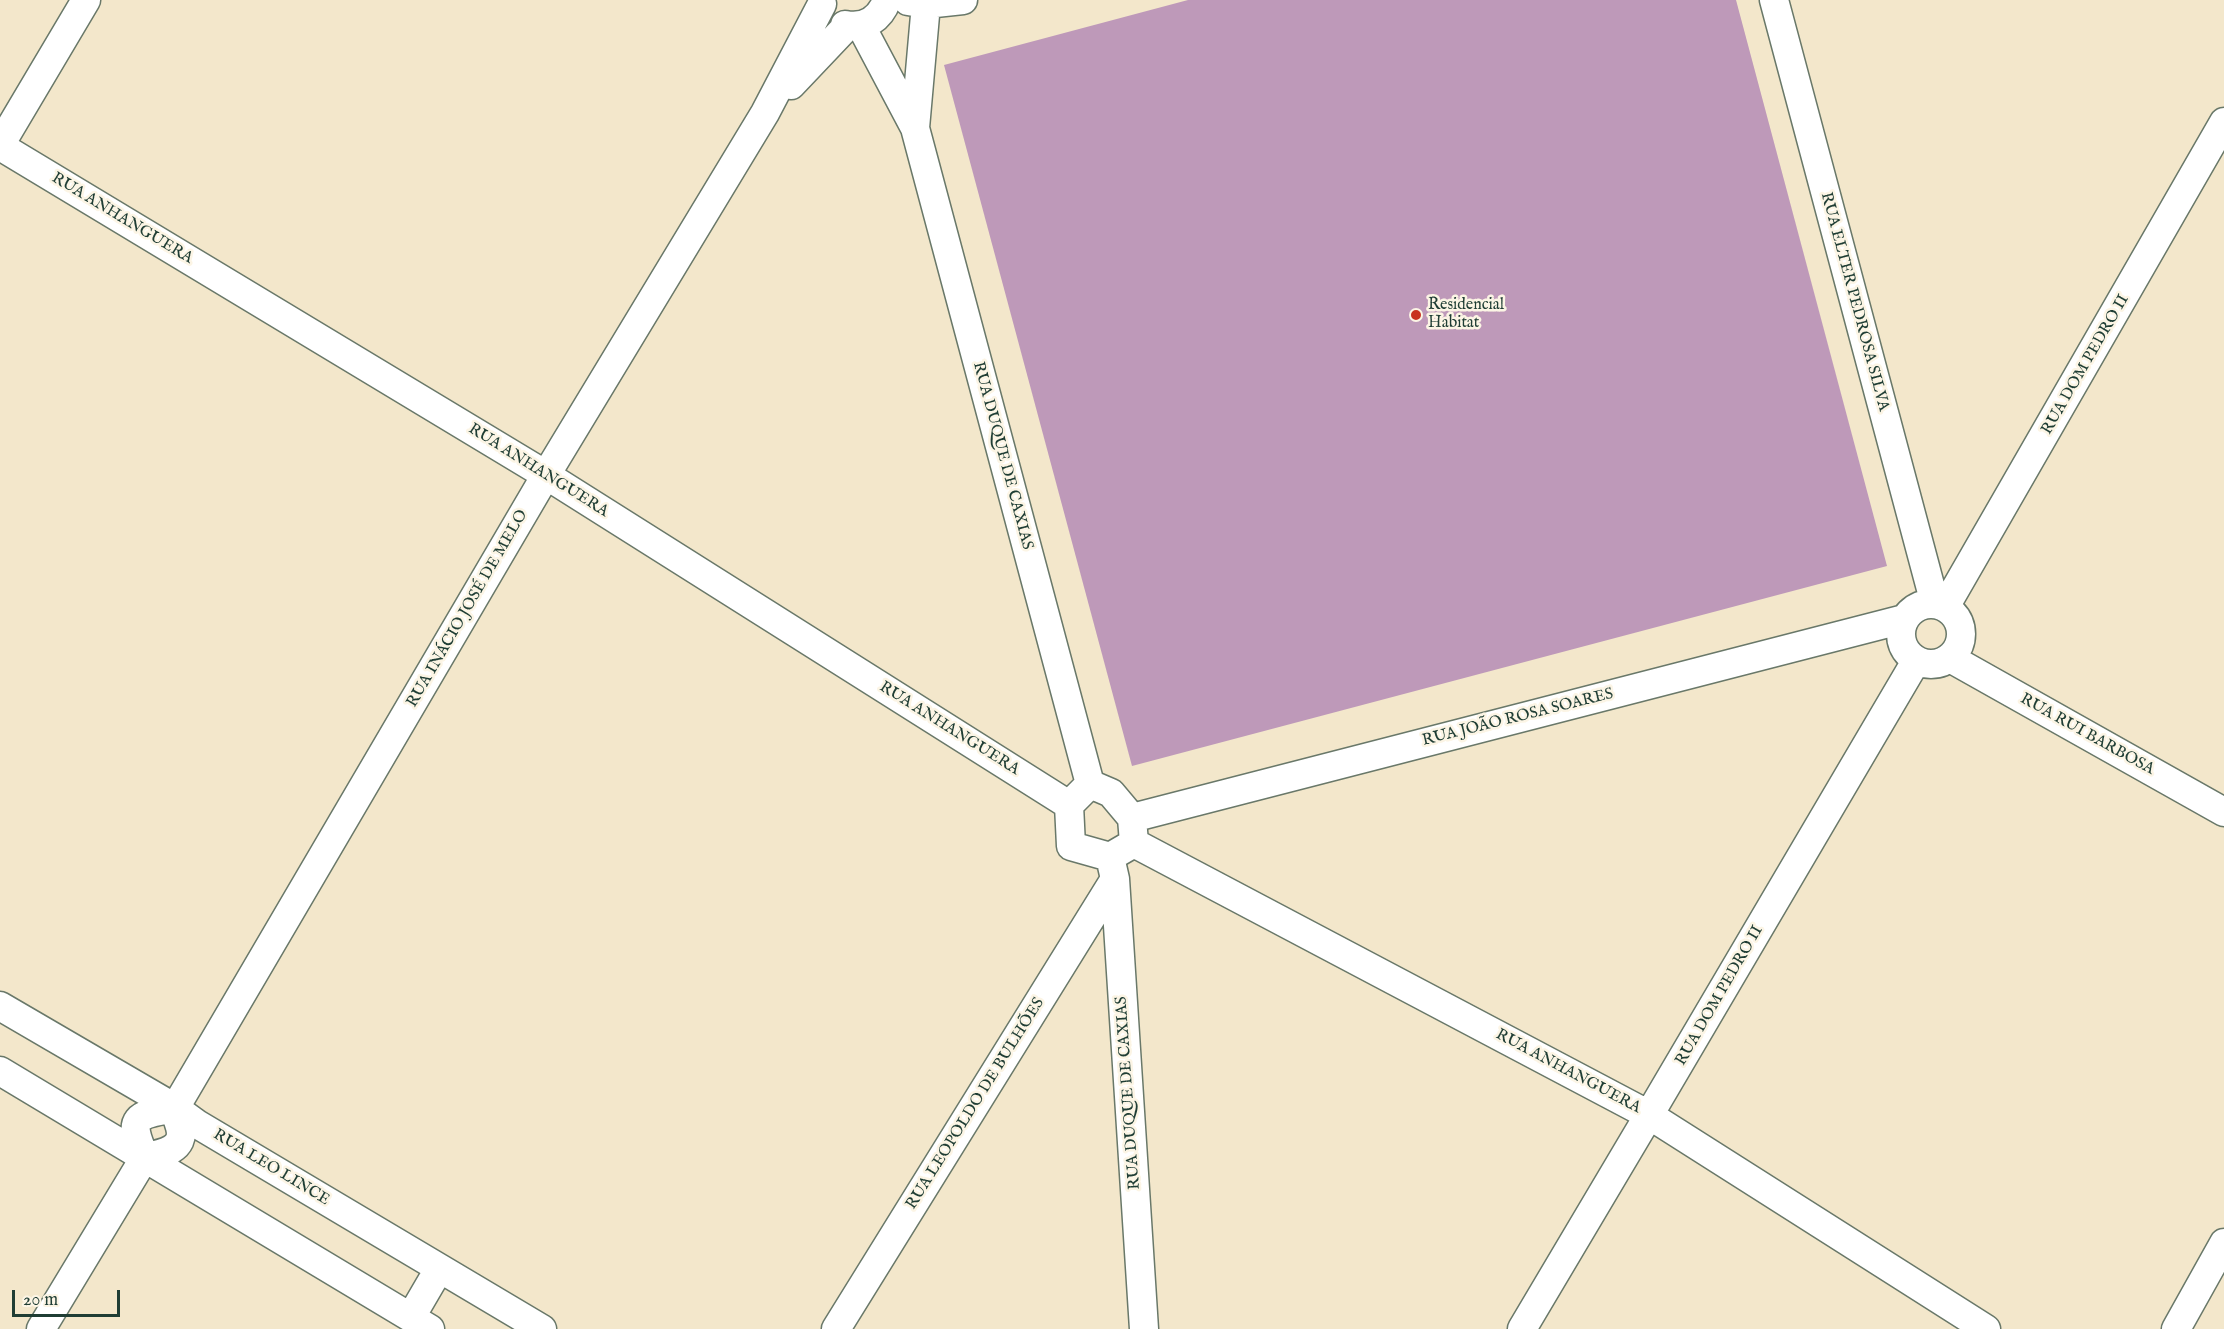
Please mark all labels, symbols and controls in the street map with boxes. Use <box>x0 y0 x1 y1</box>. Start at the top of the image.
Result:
street label: RUA ANHANGUERA <box>48 169 196 269</box>
street label: RUA ELTER PEDROSA SILVA <box>1815 190 1893 414</box>
street label: RUA DOM PEDRO II <box>2038 292 2134 438</box>
place label: Residencial Habitat <box>1428 296 1504 334</box>
marker: Residencial Habitat <box>1409 308 1423 322</box>
street label: RUA DUQUE DE CAXIAS <box>968 360 1036 552</box>
street label: RUA ANHANGUERA <box>464 420 612 522</box>
street label: RUA INÁCIO JOSÉ DE MELO <box>403 507 533 711</box>
street label: RUA ANHANGUERA <box>875 678 1023 780</box>
street label: RUA JOÃO ROSA SOARES <box>1420 685 1616 751</box>
street label: RUA RUI BARBOSA <box>2017 690 2157 780</box>
street label: RUA DOM PEDRO II <box>1672 923 1768 1069</box>
street label: RUA LEOPOLDO DE BULHÕES <box>903 995 1049 1213</box>
street label: RUA DUQUE DE CAXIAS <box>1113 996 1145 1190</box>
street label: RUA ANHANGUERA <box>1492 1026 1644 1118</box>
street label: RUA LEO LINCE <box>209 1126 333 1210</box>
scale bar <box>15 1278 123 1316</box>
text: 20 m <box>23 1289 58 1312</box>

